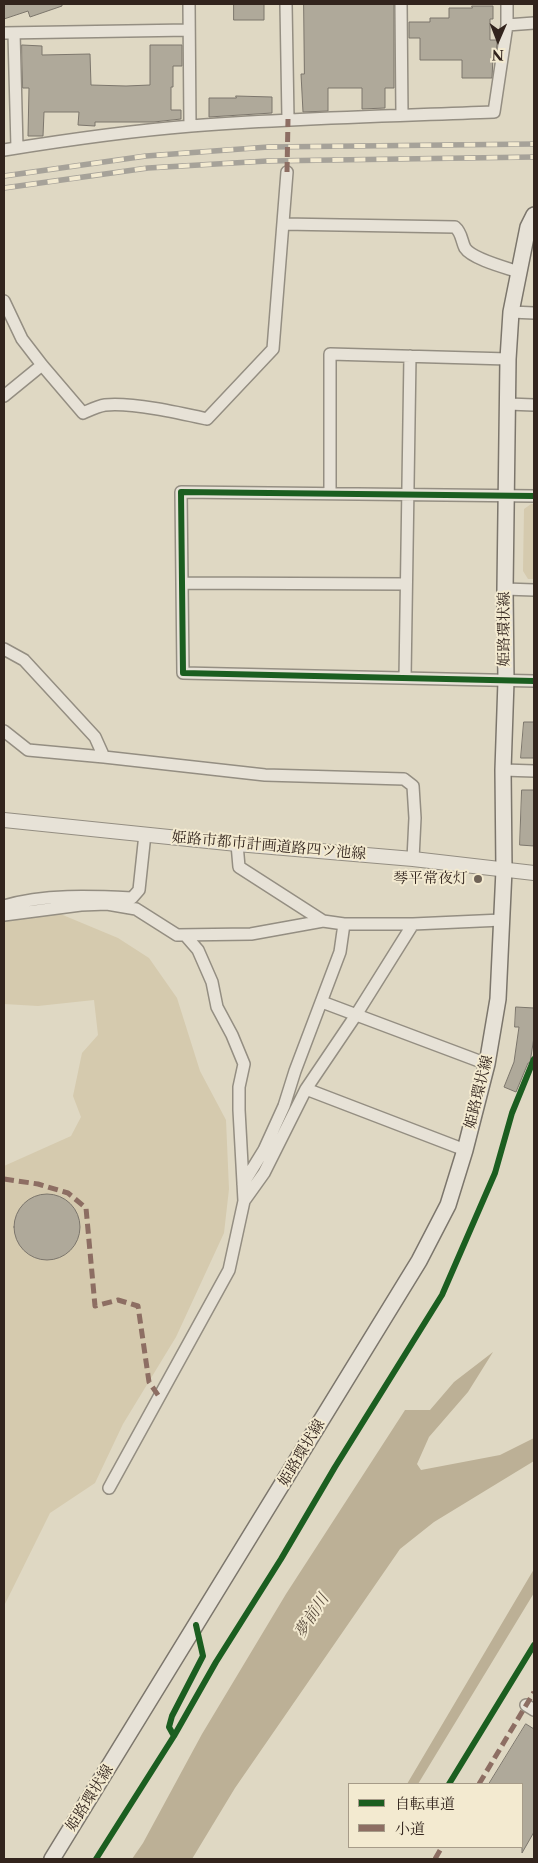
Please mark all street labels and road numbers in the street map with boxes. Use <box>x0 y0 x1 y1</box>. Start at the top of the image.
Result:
street label: 姫路環状線 <box>496 592 514 666</box>
street label: 姫路市都市計画道路四ツ池線 <box>171 829 367 863</box>
street label: 姫路環状線 <box>461 1053 497 1131</box>
street label: 姫路環状線 <box>275 1416 329 1490</box>
street label: 姫路環状線 <box>62 1761 118 1835</box>

